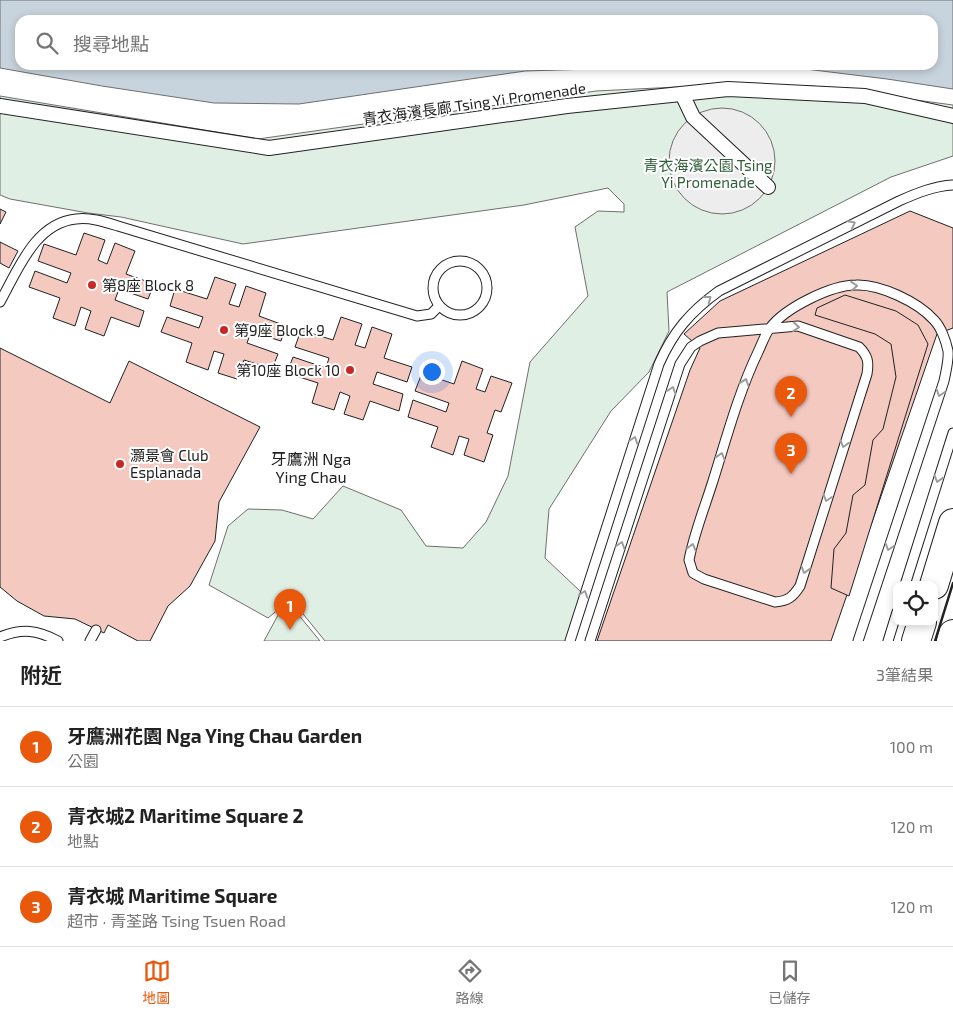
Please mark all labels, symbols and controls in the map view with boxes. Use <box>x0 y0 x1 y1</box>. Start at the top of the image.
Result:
search box <box>15 15 938 70</box>
icon: search <box>33 29 61 57</box>
text: 搜尋地點 <box>73 32 149 55</box>
street label: 青衣海濱長廊 Tsing Yi Promenade <box>361 78 587 128</box>
park label: 青衣海濱公園 Tsing Yi Promenade <box>644 156 773 191</box>
one-way arrow <box>847 220 856 230</box>
place label: 第8座 Block 8 <box>102 276 194 294</box>
marker: 第8座 Block 8 <box>86 279 98 291</box>
one-way arrow <box>850 280 858 291</box>
one-way arrow <box>702 297 711 305</box>
place label: 第9座 Block 9 <box>234 321 325 339</box>
one-way arrow <box>792 322 800 333</box>
marker: 第9座 Block 9 <box>218 324 230 336</box>
your location <box>419 359 445 385</box>
place label: 第10座 Block 10 <box>236 361 340 379</box>
marker: 第10座 Block 10 <box>344 364 356 376</box>
pin: 2 <box>775 376 807 417</box>
one-way arrow <box>739 378 749 386</box>
one-way arrow <box>666 387 676 395</box>
one-way arrow <box>936 389 946 397</box>
pin: 3 <box>775 433 807 474</box>
one-way arrow <box>628 436 638 445</box>
one-way arrow <box>840 439 850 447</box>
place label: 灝景會 Club Esplanada <box>130 446 208 481</box>
district label: 牙鷹洲 Nga Ying Chau <box>271 449 351 486</box>
one-way arrow <box>715 453 725 461</box>
marker: 灝景會 Club Esplanada <box>114 458 126 470</box>
one-way arrow <box>934 475 944 483</box>
one-way arrow <box>823 493 833 502</box>
one-way arrow <box>615 541 625 549</box>
one-way arrow <box>686 543 697 552</box>
one-way arrow <box>884 543 894 551</box>
one-way arrow <box>800 566 810 574</box>
map controls <box>893 581 938 626</box>
button: locate <box>893 581 938 626</box>
pin: 1 <box>274 589 306 630</box>
one-way arrow <box>578 591 588 599</box>
text: 附近 <box>20 662 62 687</box>
text: 3筆結果 <box>876 665 933 684</box>
text: 牙鷹洲花園 Nga Ying Chau Garden <box>67 724 362 747</box>
text: 1 <box>33 737 39 756</box>
text: 100 m <box>890 737 933 756</box>
text: 公園 <box>67 751 99 770</box>
text: 青衣城2 Maritime Square 2 <box>67 804 304 827</box>
text: 2 <box>31 817 41 836</box>
text: 120 m <box>890 817 933 836</box>
text: 地點 <box>67 831 99 850</box>
text: 青衣城 Maritime Square <box>67 884 277 907</box>
text: 3 <box>31 897 41 916</box>
text: 120 m <box>890 897 933 916</box>
text: 超市 · 青荃路 Tsing Tsuen Road <box>67 911 286 930</box>
tab: 地圖 <box>143 957 171 1007</box>
tab: 路線 <box>456 957 484 1007</box>
tab: 已儲存 <box>769 957 811 1007</box>

